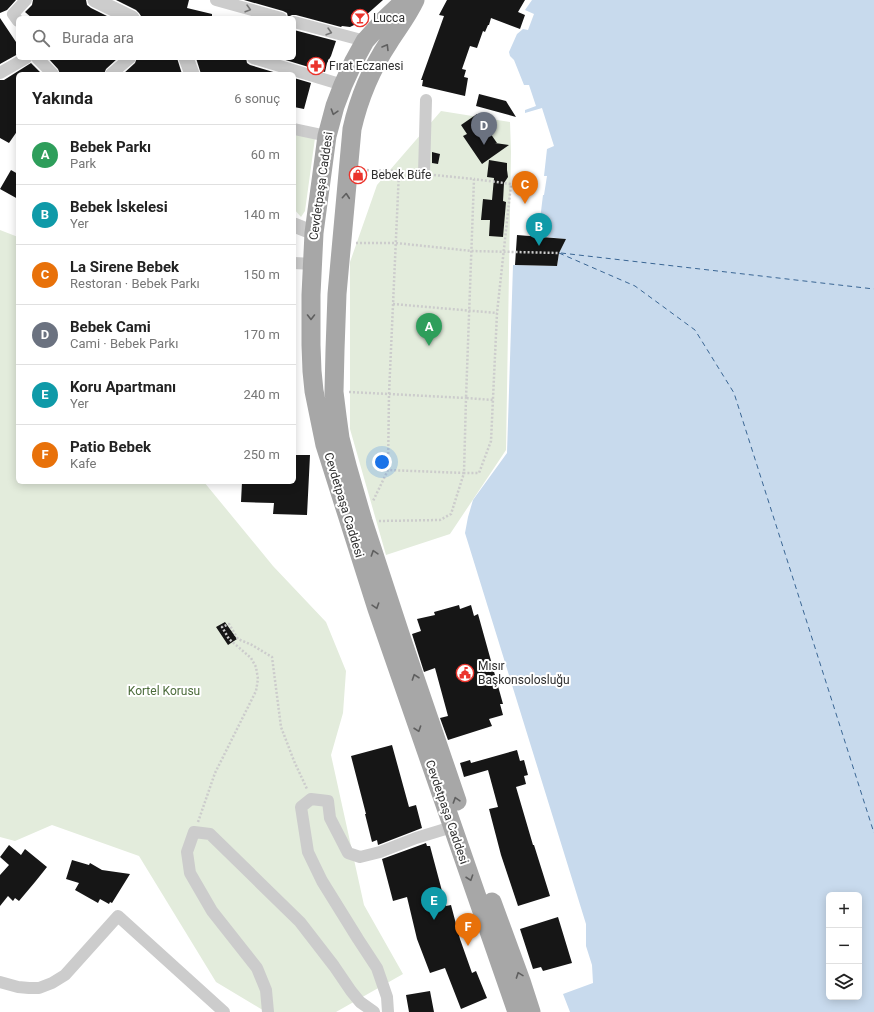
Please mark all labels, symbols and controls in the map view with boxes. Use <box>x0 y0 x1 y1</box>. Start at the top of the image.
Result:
one-way arrow <box>244 4 251 13</box>
bar icon: Lucca <box>350 8 370 28</box>
place label: Lucca <box>373 11 405 25</box>
search box <box>16 16 296 60</box>
icon: search <box>30 27 52 49</box>
one-way arrow <box>326 27 333 35</box>
text: Burada ara <box>62 29 134 47</box>
one-way arrow <box>381 44 388 51</box>
pharmacy icon: Fırat Eczanesi <box>306 56 326 76</box>
place label: Fırat Eczanesi <box>329 59 404 73</box>
text: Yakında <box>32 88 93 108</box>
text: 6 sonuç <box>234 91 280 106</box>
one-way arrow <box>330 108 339 115</box>
pin: D <box>471 112 497 145</box>
street label: Cevdetpaşa Caddesi <box>306 131 336 241</box>
text: Bebek Parkı <box>70 138 151 156</box>
text: A <box>41 147 49 162</box>
text: 60 m <box>251 147 280 162</box>
text: Park <box>70 156 96 171</box>
shop icon: Bebek Büfe <box>348 165 368 185</box>
place label: Bebek Büfe <box>371 168 432 182</box>
pin: C <box>512 171 538 204</box>
one-way arrow <box>341 193 350 199</box>
text: Bebek İskelesi <box>70 198 168 216</box>
text: B <box>41 207 49 222</box>
text: 140 m <box>243 207 280 222</box>
pin: B <box>526 213 552 246</box>
text: Yer <box>70 216 89 231</box>
text: La Sirene Bebek <box>70 258 179 276</box>
text: C <box>41 267 49 282</box>
text: 150 m <box>243 267 280 282</box>
text: Restoran · Bebek Parkı <box>70 276 200 291</box>
pin: A <box>416 313 442 346</box>
one-way arrow <box>307 314 315 320</box>
text: Bebek Cami <box>70 318 151 336</box>
text: D <box>41 327 49 342</box>
text: 170 m <box>243 327 280 342</box>
text: Cami · Bebek Parkı <box>70 336 178 351</box>
text: Koru Apartmanı <box>70 378 176 396</box>
text: E <box>41 387 49 402</box>
text: 240 m <box>243 387 280 402</box>
text: Yer <box>70 396 89 411</box>
text: Patio Bebek <box>70 438 151 456</box>
text: F <box>41 447 49 462</box>
text: 250 m <box>243 447 280 462</box>
street label: Cevdetpaşa Caddesi <box>321 451 367 559</box>
your location <box>372 452 392 472</box>
text: Kafe <box>70 456 97 471</box>
one-way arrow <box>370 550 378 557</box>
one-way arrow <box>371 602 380 609</box>
place label: Mısır Başkonsolosluğu <box>478 659 570 687</box>
public building icon: Mısır Başkonsolosluğu <box>455 663 475 683</box>
one-way arrow <box>411 673 419 680</box>
park label: Kortel Korusu <box>128 684 200 698</box>
one-way arrow <box>414 725 422 732</box>
street label: Cevdetpaşa Caddesi <box>423 758 471 866</box>
one-way arrow <box>453 796 461 803</box>
one-way arrow <box>465 875 474 882</box>
pin: E <box>421 887 447 920</box>
map controls <box>826 892 862 1000</box>
button: + <box>826 892 862 928</box>
pin: F <box>455 913 481 946</box>
button: − <box>826 928 862 964</box>
button: layers <box>826 964 862 1000</box>
one-way arrow <box>515 971 524 978</box>

